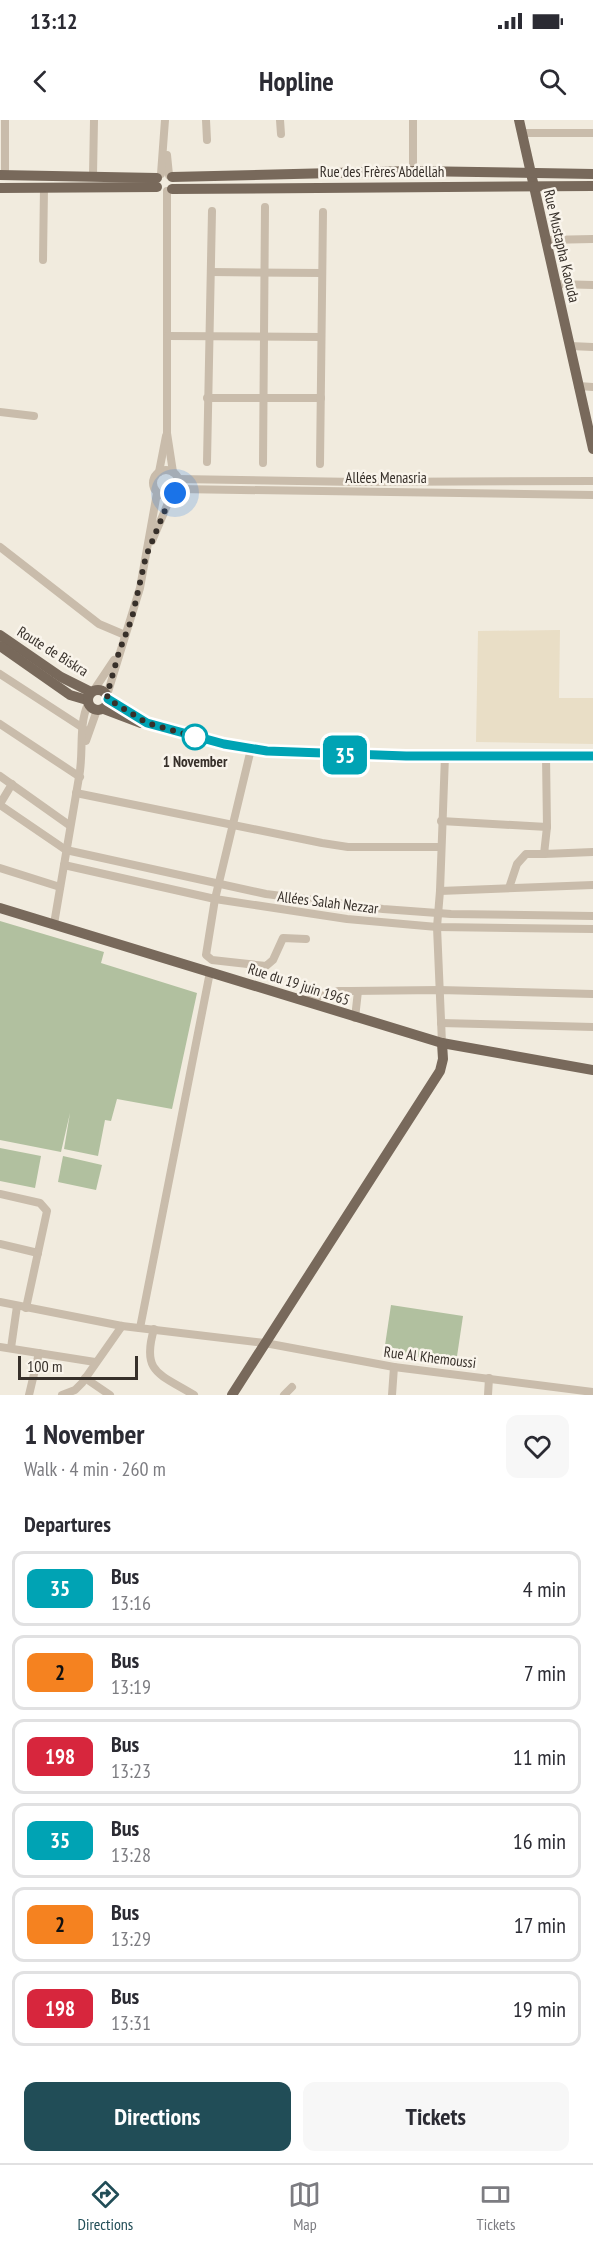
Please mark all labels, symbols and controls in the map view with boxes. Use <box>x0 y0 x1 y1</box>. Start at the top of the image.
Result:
text: 13:12 <box>30 7 78 35</box>
text: Hopline <box>259 64 334 98</box>
icon: back <box>24 65 57 98</box>
icon: search <box>536 65 569 98</box>
street label: Rue des Frères Abdellah <box>320 162 444 181</box>
street label: Rue Mustapha Kaouda <box>540 188 584 304</box>
street label: Allées Menasria <box>345 468 427 487</box>
your location <box>160 478 190 508</box>
street label: Route de Biskra <box>14 622 92 680</box>
marker: 1 November <box>182 724 208 750</box>
line badge: 35 <box>318 736 372 774</box>
text: 35 <box>335 742 355 769</box>
place label: 1 November <box>163 752 228 771</box>
street label: Allées Salah Nezzar <box>277 886 380 918</box>
street label: Rue du 19 juin 1965 <box>246 959 352 1009</box>
street label: Rue Al Khemoussi <box>383 1342 477 1372</box>
scale bar <box>18 1353 138 1380</box>
text: 100 m <box>27 1356 62 1376</box>
text: 1 November <box>24 1415 145 1452</box>
button: heart <box>506 1415 569 1478</box>
text: Walk · 4 min · 260 m <box>24 1456 166 1482</box>
text: Departures <box>24 1510 111 1538</box>
text: Bus <box>111 1562 139 1590</box>
text: 35 <box>50 1575 70 1602</box>
text: 4 min <box>523 1575 566 1603</box>
text: 13:16 <box>111 1590 151 1616</box>
text: Bus <box>111 1646 139 1674</box>
text: 2 <box>55 1659 65 1686</box>
text: 7 min <box>524 1659 566 1687</box>
text: 13:19 <box>111 1674 151 1700</box>
text: Bus <box>111 1730 139 1758</box>
text: 198 <box>45 1743 75 1770</box>
text: 11 min <box>513 1743 566 1771</box>
text: 13:23 <box>111 1758 151 1784</box>
text: Bus <box>111 1814 139 1842</box>
text: 35 <box>50 1827 70 1854</box>
text: 16 min <box>513 1827 566 1855</box>
text: 13:28 <box>111 1842 151 1868</box>
text: Bus <box>111 1898 139 1926</box>
text: 2 <box>55 1911 65 1938</box>
text: 17 min <box>514 1911 566 1939</box>
text: 13:29 <box>111 1926 151 1952</box>
text: Bus <box>111 1982 139 2010</box>
text: 198 <box>45 1995 75 2022</box>
text: 19 min <box>513 1995 566 2023</box>
text: 13:31 <box>111 2010 151 2036</box>
button: Directions <box>24 2082 291 2151</box>
button: Tickets <box>303 2082 569 2151</box>
tab: Directions <box>78 2178 133 2234</box>
tab: Map <box>288 2178 321 2234</box>
tab: Tickets <box>477 2178 515 2234</box>

